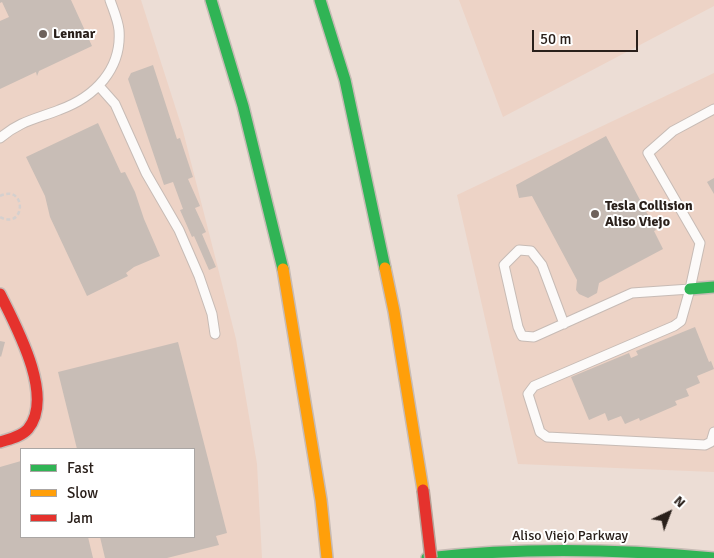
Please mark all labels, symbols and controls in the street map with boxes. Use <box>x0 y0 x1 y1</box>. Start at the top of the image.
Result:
scale bar <box>534 20 640 52</box>
place label: Lennar <box>53 26 95 42</box>
marker: Lennar <box>37 28 49 40</box>
text: 50 m <box>540 30 571 48</box>
place label: Tesla Collision Aliso Viejo <box>605 198 693 230</box>
marker: Tesla Collision Aliso Viejo <box>589 208 601 220</box>
legend <box>20 448 195 538</box>
text: Fast <box>67 459 94 477</box>
text: Slow <box>67 484 98 502</box>
north arrow <box>644 488 694 538</box>
text: N <box>670 492 689 511</box>
text: Jam <box>67 509 93 527</box>
street label: Aliso Viejo Parkway <box>512 528 628 544</box>

